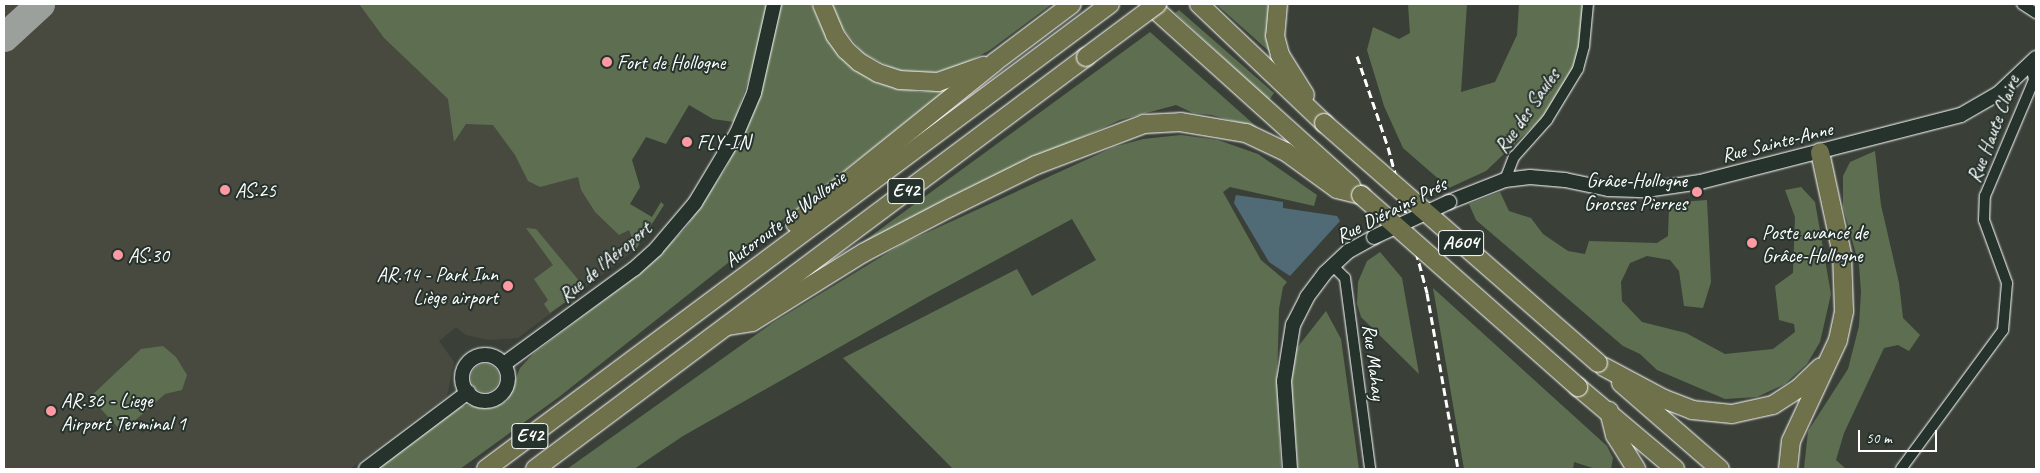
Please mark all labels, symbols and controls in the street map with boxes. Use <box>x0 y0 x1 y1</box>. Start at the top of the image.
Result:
place label: Fort de Hollogne <box>617 50 725 74</box>
marker: Fort de Hollogne <box>601 56 613 68</box>
street label: Rue des Saules <box>1489 64 1565 158</box>
street label: Rue Haute Claire <box>1961 72 2025 186</box>
street label: Rue Sainte-Anne <box>1719 117 1835 167</box>
place label: FLY-IN <box>697 130 750 154</box>
marker: FLY-IN <box>681 136 693 148</box>
street label: Autoroute de Wallonie <box>720 166 850 272</box>
place label: Grâce-Hollogne Grosses Pierres <box>1584 168 1687 215</box>
street label: Rue Diérains Prés <box>1332 172 1450 248</box>
road number: E42 <box>887 175 925 208</box>
place label: AS.25 <box>235 178 276 202</box>
marker: AS.25 <box>219 184 231 196</box>
marker: Grâce-Hollogne Grosses Pierres <box>1691 186 1703 198</box>
street label: Rue de l'Aéroport <box>554 216 656 308</box>
place label: Poste avancé de Grâce-Hollogne <box>1762 220 1868 267</box>
road number: A604 <box>1437 227 1485 260</box>
marker: Poste avancé de Grâce-Hollogne <box>1746 237 1758 249</box>
place label: AS.30 <box>128 243 169 267</box>
marker: AS.30 <box>112 249 124 261</box>
place label: AR.14 - Park Inn Liège airport <box>377 262 498 309</box>
marker: AR.14 - Park Inn Liège airport <box>502 280 514 292</box>
street label: Rue Mahay <box>1357 323 1391 401</box>
place label: AR.36 - Liege Airport Terminal 1 <box>61 388 187 435</box>
marker: AR.36 - Liege Airport Terminal 1 <box>45 405 57 417</box>
road number: E42 <box>511 420 549 452</box>
scale bar <box>1860 420 1939 452</box>
text: 50 m <box>1866 429 1892 448</box>

